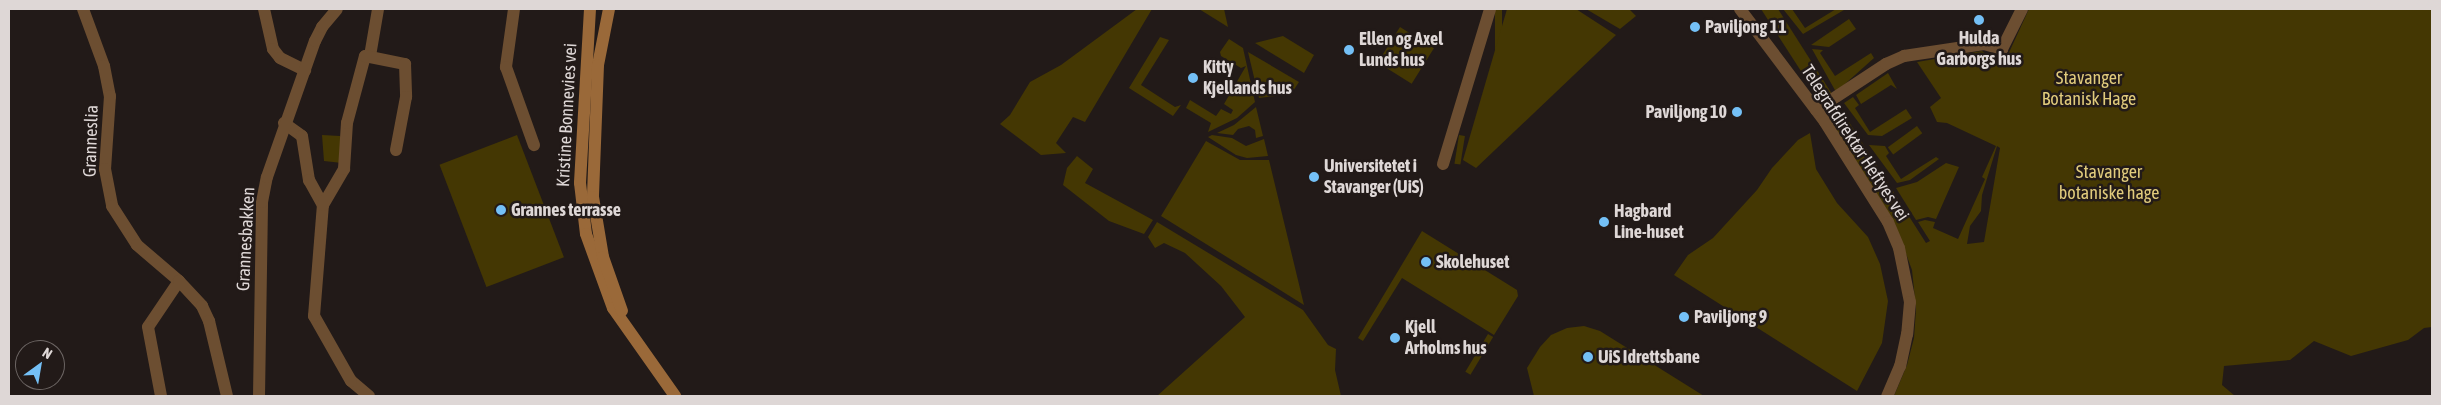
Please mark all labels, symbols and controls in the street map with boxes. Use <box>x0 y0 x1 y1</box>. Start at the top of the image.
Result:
marker: Hulda Garborgs hus <box>1973 14 1985 26</box>
place label: Paviljong 11 <box>1705 16 1787 38</box>
marker: Paviljong 11 <box>1689 21 1701 33</box>
place label: Hulda Garborgs hus <box>1936 28 2022 70</box>
place label: Ellen og Axel Lunds hus <box>1359 29 1443 72</box>
street label: Kristine Bonnevies vei <box>552 43 582 187</box>
marker: Ellen og Axel Lunds hus <box>1343 44 1355 56</box>
place label: Kitty Kjellands hus <box>1203 57 1292 100</box>
street label: Telegrafdirektør Heftyes vei <box>1796 61 1914 225</box>
park label: Stavanger Botanisk Hage <box>2042 68 2136 110</box>
marker: Kitty Kjellands hus <box>1187 72 1199 84</box>
place label: Paviljong 10 <box>1645 101 1727 123</box>
street label: Granneslia <box>79 105 103 177</box>
marker: Paviljong 10 <box>1731 106 1743 118</box>
place label: Universitetet i Stavanger (UiS) <box>1324 156 1424 198</box>
park label: Stavanger botaniske hage <box>2059 162 2159 204</box>
marker: Universitetet i Stavanger (UiS) <box>1308 171 1320 183</box>
street label: Grannesbakken <box>232 186 260 292</box>
place label: Grannes terrasse <box>511 199 621 221</box>
place label: Hagbard Line-huset <box>1614 201 1684 243</box>
marker: Grannes terrasse <box>495 204 507 216</box>
marker: Hagbard Line-huset <box>1598 216 1610 228</box>
place label: Skolehuset <box>1436 251 1509 273</box>
marker: Skolehuset <box>1420 256 1432 268</box>
place label: Paviljong 9 <box>1694 306 1767 328</box>
marker: Paviljong 9 <box>1678 311 1690 323</box>
place label: Kjell Arholms hus <box>1405 317 1487 359</box>
marker: Kjell Arholms hus <box>1389 332 1401 344</box>
north arrow <box>15 340 65 390</box>
text: N <box>40 344 55 362</box>
place label: UiS Idrettsbane <box>1598 346 1700 368</box>
marker: UiS Idrettsbane <box>1582 351 1594 363</box>

